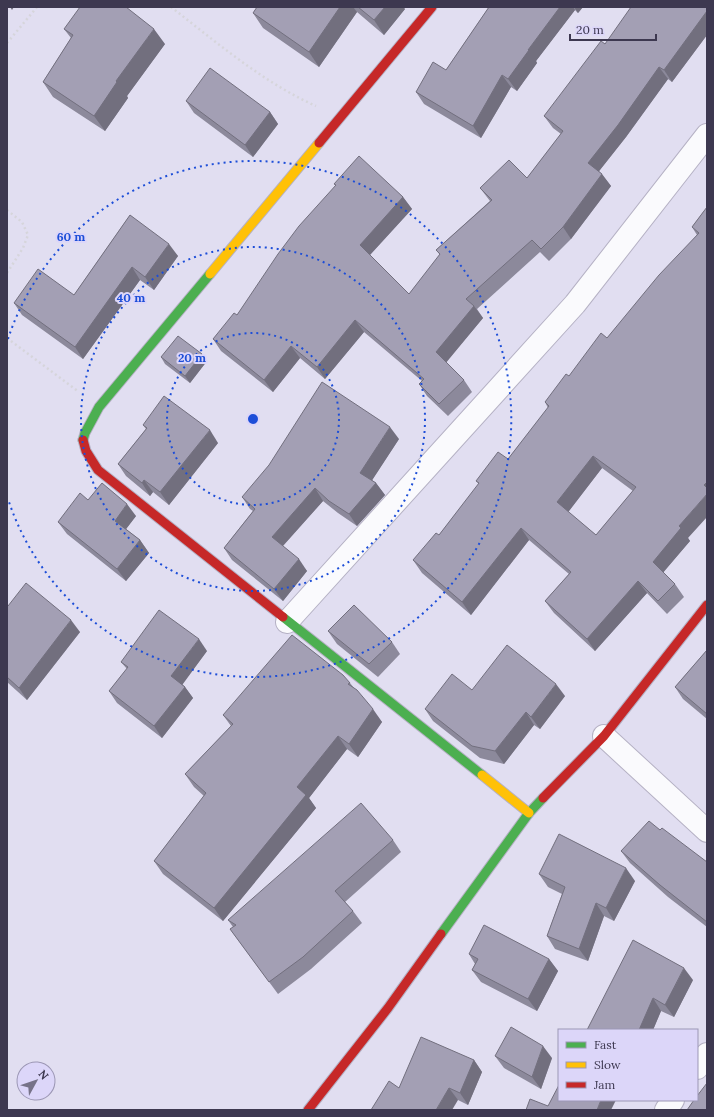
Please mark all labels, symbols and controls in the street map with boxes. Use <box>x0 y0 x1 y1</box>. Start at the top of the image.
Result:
scale bar <box>570 16 656 42</box>
text: 20 m <box>576 22 604 37</box>
text: 60 m <box>57 229 85 244</box>
text: 40 m <box>117 290 145 305</box>
text: 20 m <box>178 350 206 365</box>
centre of rings <box>246 412 260 426</box>
legend <box>558 1029 698 1101</box>
text: Fast <box>594 1037 617 1052</box>
text: Slow <box>594 1057 621 1072</box>
north arrow <box>16 1061 56 1101</box>
text: N <box>36 1067 52 1083</box>
text: Jam <box>593 1077 615 1092</box>

